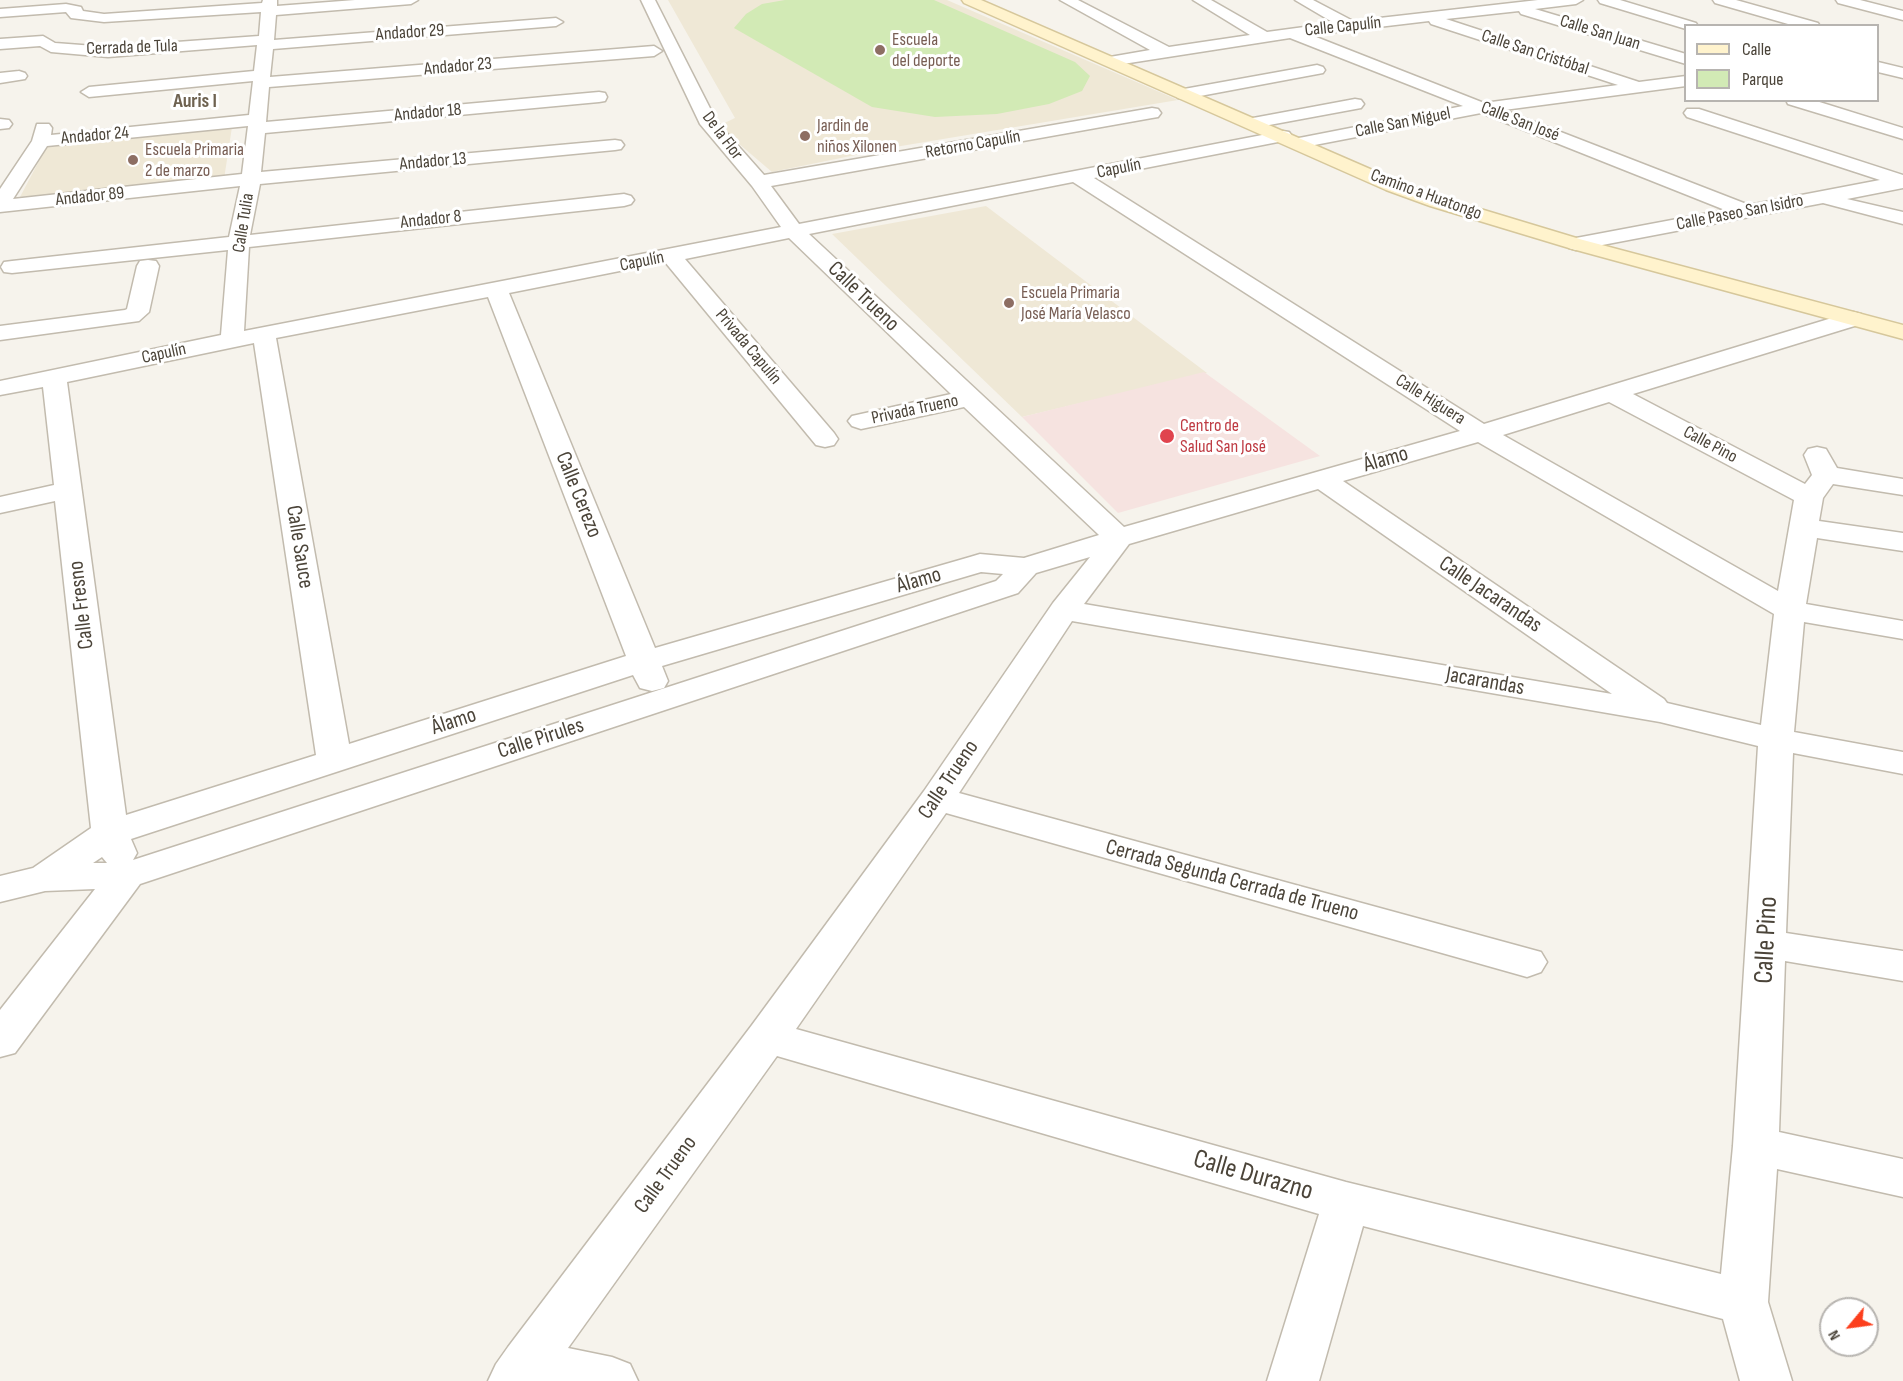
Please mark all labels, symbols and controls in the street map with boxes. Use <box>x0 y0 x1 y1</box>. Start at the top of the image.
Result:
street label: Calle San Juan <box>1557 11 1643 55</box>
street label: Calle Capulín <box>1304 12 1382 42</box>
street label: Andador 29 <box>375 20 445 46</box>
legend <box>1684 24 1879 102</box>
street label: Calle San Cristóbal <box>1479 25 1591 81</box>
place label: Escuela del deporte <box>892 29 961 72</box>
street label: Cerrada de Tula <box>86 36 178 60</box>
text: Calle <box>1742 39 1771 60</box>
marker: Escuela del deporte <box>873 43 887 57</box>
street label: Andador 23 <box>423 53 493 81</box>
text: Parque <box>1742 69 1783 90</box>
district label: Auris I <box>173 90 217 114</box>
street label: Calle San José <box>1478 97 1562 147</box>
street label: Andador 18 <box>393 99 463 127</box>
street label: Calle San Miguel <box>1353 103 1453 143</box>
street label: De la Flor <box>697 108 747 164</box>
place label: Jardin de niños Xilonen <box>817 115 897 158</box>
street label: Andador 24 <box>60 122 130 150</box>
street label: Retorno Capulín <box>924 126 1022 164</box>
marker: Jardin de niños Xilonen <box>798 129 812 143</box>
place label: Escuela Primaria 2 de marzo <box>145 139 244 182</box>
street label: Andador 13 <box>399 148 467 176</box>
marker: Escuela Primaria 2 de marzo <box>126 153 140 167</box>
street label: Capulín <box>1095 154 1143 184</box>
street label: Camino a Huatongo <box>1367 165 1485 225</box>
street label: Andador 89 <box>55 183 125 211</box>
street label: Calle Paseo San Isidro <box>1675 190 1805 236</box>
street label: Calle Tulia <box>229 192 259 254</box>
street label: Andador 8 <box>400 206 462 234</box>
street label: Capulín <box>618 247 666 277</box>
street label: Calle Trueno <box>822 256 904 338</box>
place label: Escuela Primaria José María Velasco <box>1021 282 1131 324</box>
marker: Escuela Primaria José María Velasco <box>1002 296 1016 310</box>
street label: Privada Capulín <box>710 305 786 389</box>
street label: Capulín <box>140 339 188 369</box>
street label: Calle Higuera <box>1391 370 1469 430</box>
street label: Privada Trueno <box>870 390 960 430</box>
place label: Centro de Salud San José <box>1180 415 1266 458</box>
street label: Calle Pino <box>1679 422 1741 468</box>
marker: Centro de Salud San José <box>1158 427 1176 445</box>
street label: Álamo <box>1360 441 1412 479</box>
street label: Calle Cerezo <box>549 448 607 542</box>
street label: Calle Sauce <box>279 503 319 591</box>
street label: Calle Jacarandas <box>1433 551 1547 639</box>
street label: Calle Fresno <box>63 559 101 651</box>
street label: Álamo <box>893 562 945 600</box>
street label: Jacarandas <box>1444 662 1526 702</box>
street label: Álamo <box>428 702 480 742</box>
street label: Calle Pirules <box>495 713 587 765</box>
street label: Calle Trueno <box>913 736 985 824</box>
street label: Cerrada Segunda Cerrada de Trueno <box>1103 834 1361 928</box>
street label: Calle Pino <box>1749 896 1785 984</box>
street label: Calle Trueno <box>629 1131 703 1219</box>
street label: Calle Durazno <box>1189 1143 1317 1209</box>
north arrow <box>1819 1297 1879 1357</box>
text: N <box>1824 1327 1845 1343</box>

